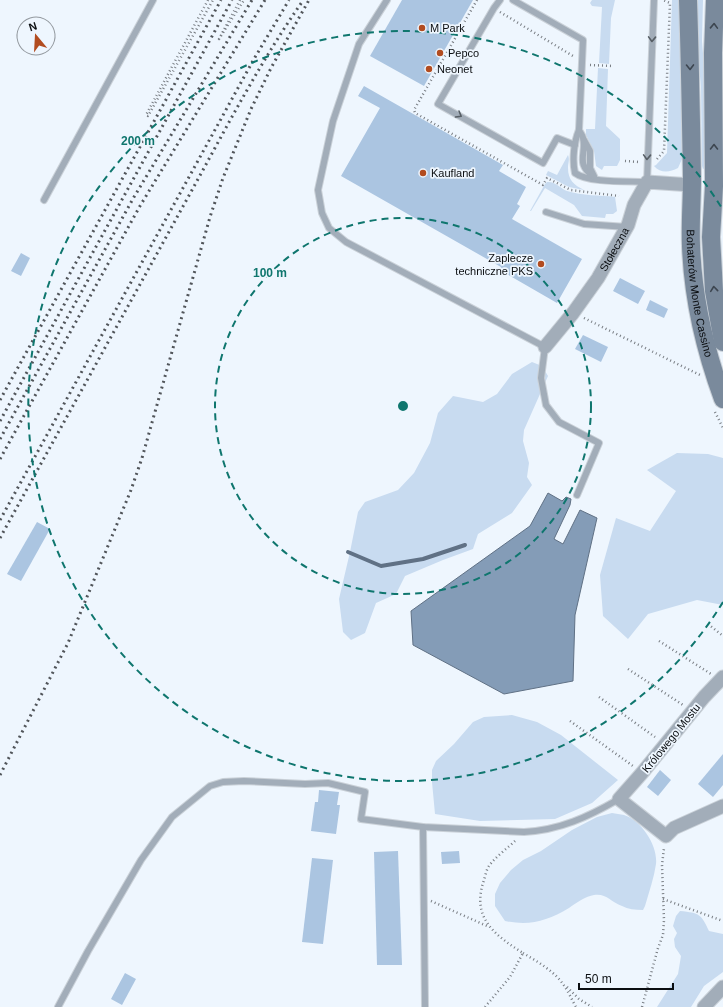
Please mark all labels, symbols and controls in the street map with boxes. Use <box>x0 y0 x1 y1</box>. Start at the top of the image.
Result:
north arrow <box>16 16 56 56</box>
text: N <box>27 20 39 33</box>
place label: M Park <box>430 22 465 34</box>
marker: M Park <box>417 23 427 33</box>
one-way arrow <box>709 23 718 29</box>
one-way arrow <box>648 36 656 42</box>
place label: Pepco <box>448 47 479 59</box>
marker: Pepco <box>435 48 445 58</box>
place label: Neonet <box>437 63 472 75</box>
marker: Neonet <box>424 64 434 74</box>
one-way arrow <box>685 64 694 70</box>
one-way arrow <box>455 110 462 118</box>
text: 200 m <box>121 134 155 148</box>
one-way arrow <box>710 144 718 150</box>
one-way arrow <box>643 154 652 160</box>
place label: Kaufland <box>431 167 474 179</box>
marker: Kaufland <box>418 168 428 178</box>
street label: Stołeczna <box>597 225 632 273</box>
street label: Bohaterów Monte Cassino <box>685 229 715 358</box>
place label: Zaplecze techniczne PKS <box>455 252 533 277</box>
marker: Zaplecze techniczne PKS <box>536 259 546 269</box>
text: 100 m <box>253 266 287 280</box>
one-way arrow <box>710 286 719 293</box>
centre of rings <box>396 399 410 413</box>
street label: Królowego Mostu <box>640 701 702 775</box>
scale bar <box>579 965 673 991</box>
text: 50 m <box>585 972 612 986</box>

